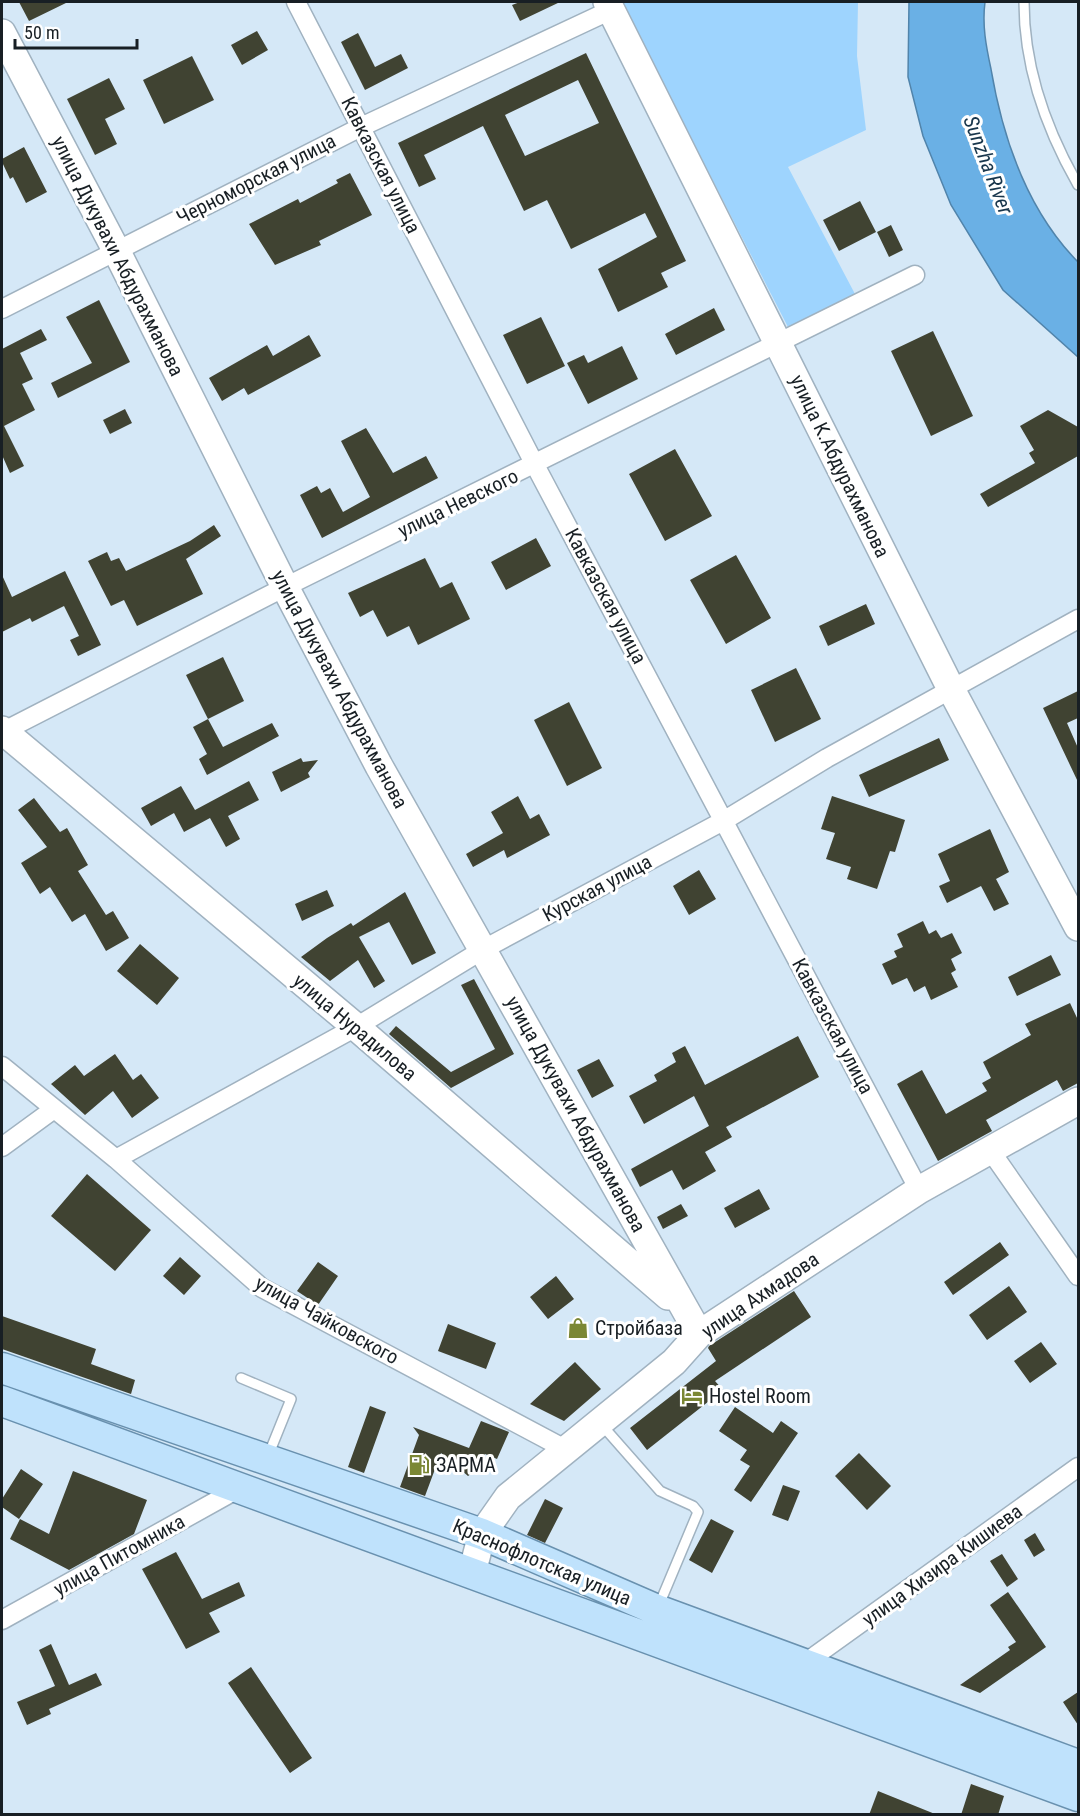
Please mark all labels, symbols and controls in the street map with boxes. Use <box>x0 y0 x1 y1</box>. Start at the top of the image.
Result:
scale bar <box>15 12 136 50</box>
text: 50 m <box>24 22 59 43</box>
street label: Кавказская улица <box>336 93 426 237</box>
water label: Sunzha River <box>958 112 1018 218</box>
street label: Черноморская улица <box>172 129 340 229</box>
street label: улица Дукувахи Абдурахманова <box>47 132 189 380</box>
street label: улица К.Абдурахманова <box>785 371 895 561</box>
street label: улица Невского <box>394 464 522 542</box>
street label: Кавказская улица <box>560 524 652 668</box>
street label: улица Дукувахи Абдурахманова <box>267 566 413 812</box>
street label: Курская улица <box>538 849 656 927</box>
street label: Кавказская улица <box>787 954 879 1098</box>
street label: улица Нурадилова <box>288 968 422 1086</box>
street label: улица Дукувахи Абдурахманова <box>501 992 651 1236</box>
street label: улица Ахмадова <box>697 1247 823 1343</box>
street label: улица Чайковского <box>251 1271 403 1369</box>
shop icon: Стройбаза <box>566 1316 590 1340</box>
place label: Стройбаза <box>595 1316 683 1340</box>
hotel icon: Hostel Room <box>680 1384 704 1408</box>
place label: Hostel Room <box>709 1384 811 1408</box>
fuel station icon: ЗАРМА <box>407 1453 431 1477</box>
place label: ЗАРМА <box>436 1453 496 1477</box>
street label: улица Хизира Кишиева <box>857 1499 1027 1631</box>
street label: улица Питомника <box>49 1509 189 1601</box>
street label: Краснофлотская улица <box>449 1514 635 1610</box>

